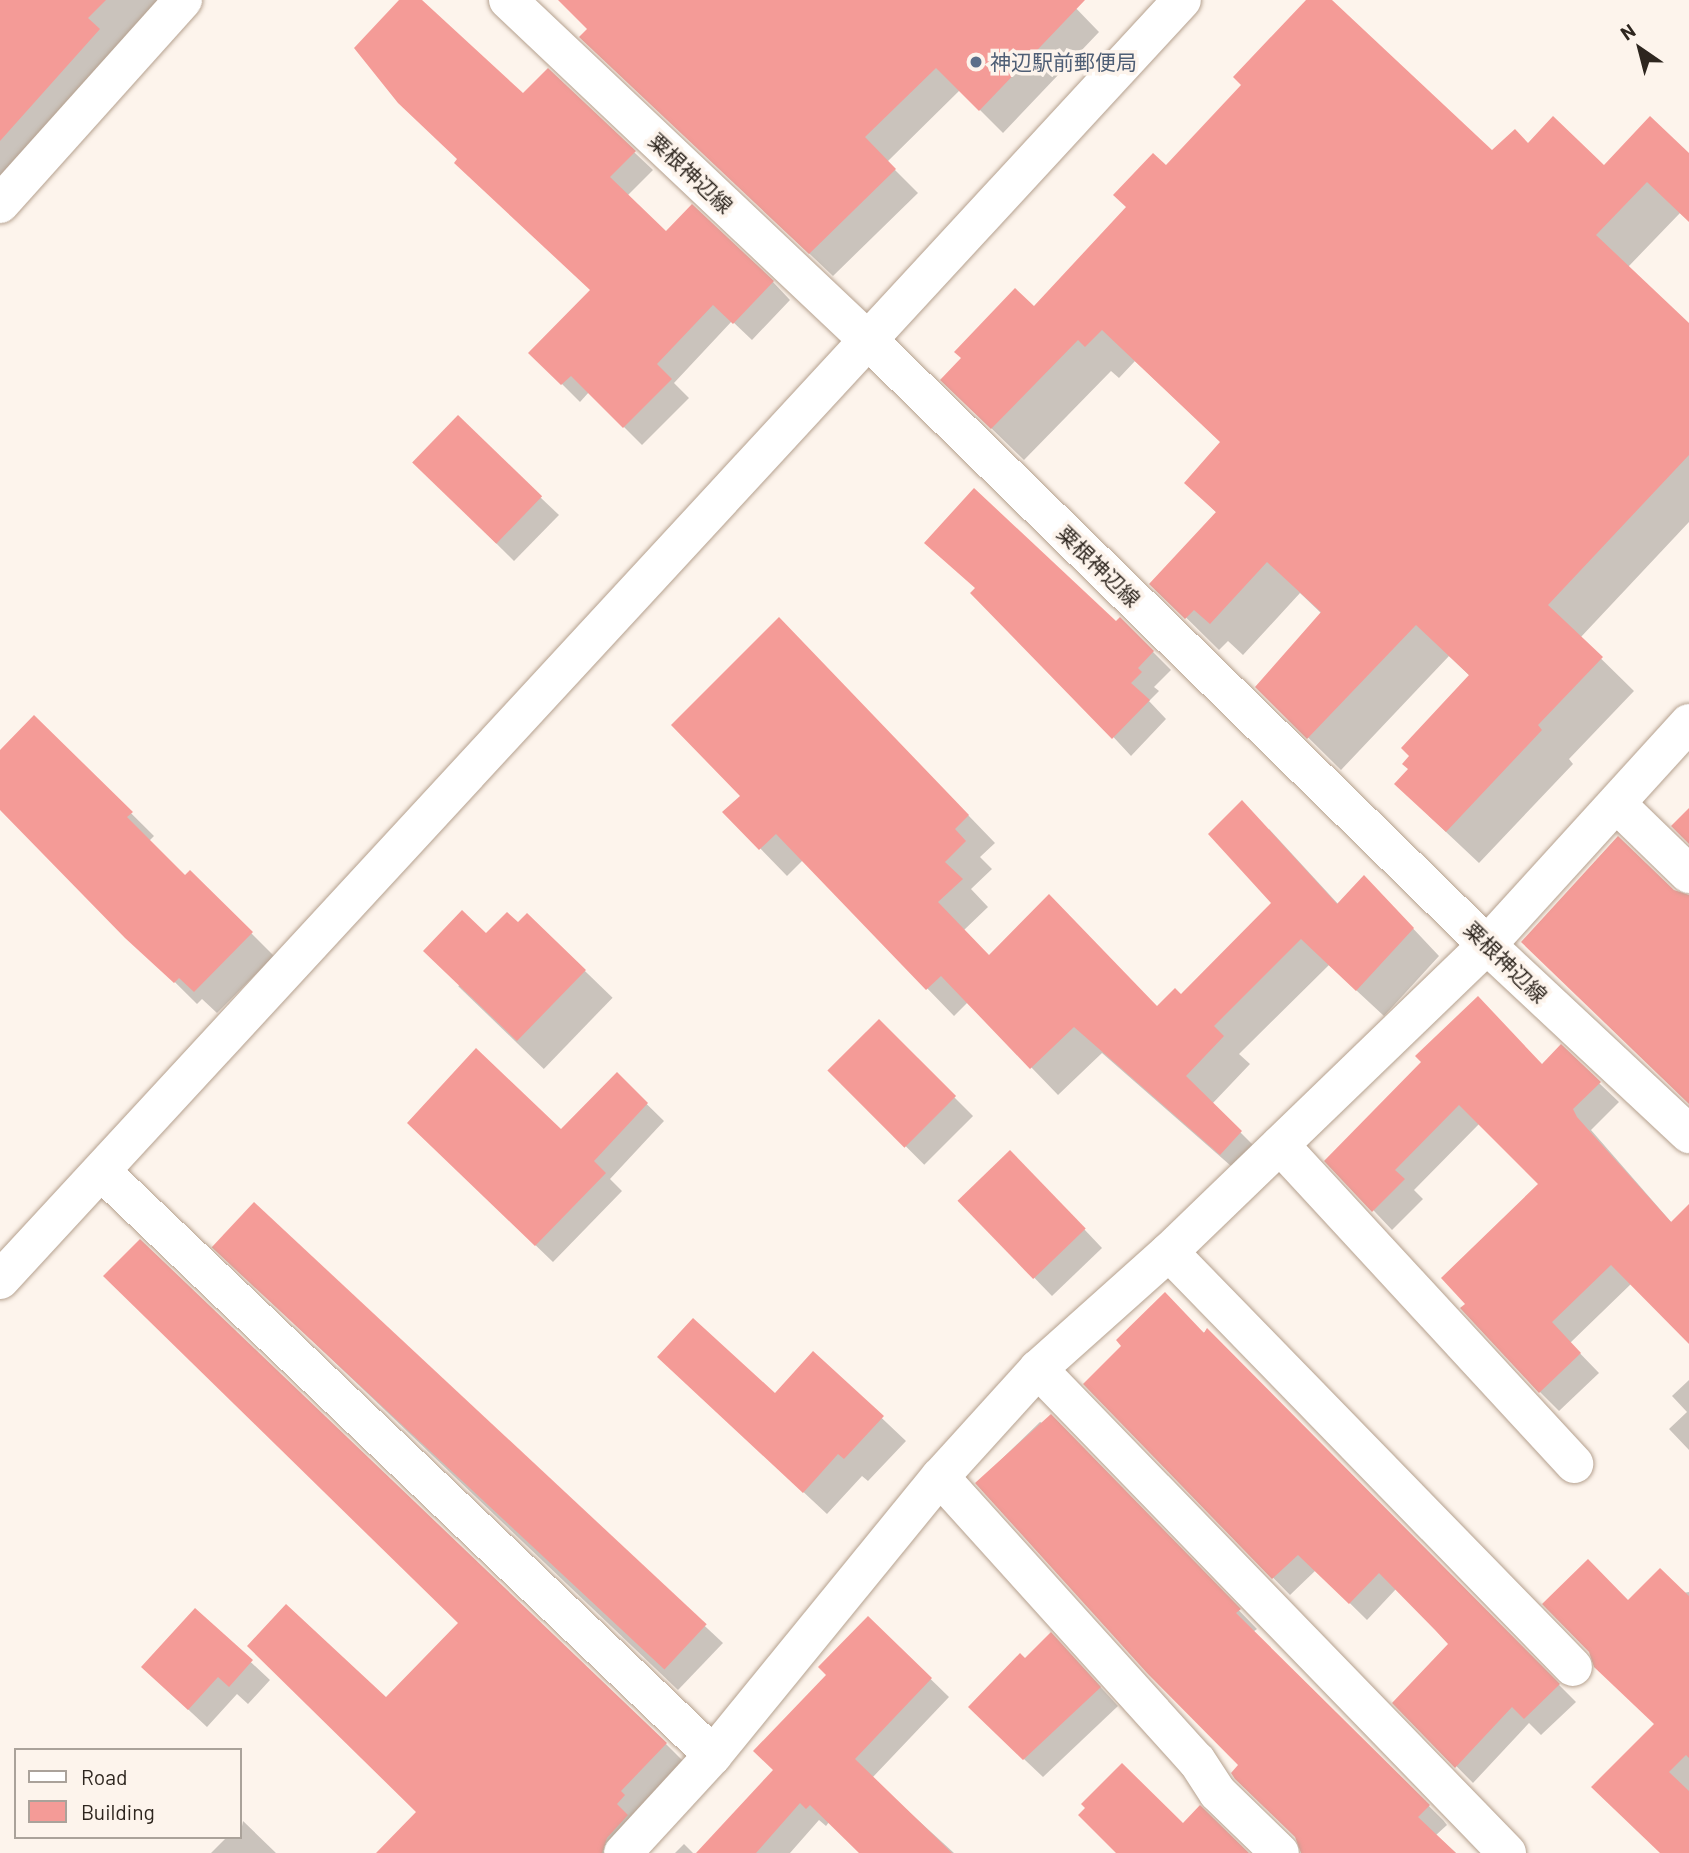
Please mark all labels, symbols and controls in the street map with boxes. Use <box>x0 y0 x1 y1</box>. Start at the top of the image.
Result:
north arrow <box>1605 14 1675 84</box>
text: N <box>1616 18 1639 44</box>
place label: 神辺駅前郵便局 <box>990 49 1137 75</box>
marker: 神辺駅前郵便局 <box>968 54 984 70</box>
street label: 粟根神辺線 <box>644 128 738 218</box>
street label: 粟根神辺線 <box>1052 520 1146 612</box>
street label: 粟根神辺線 <box>1459 916 1553 1008</box>
legend <box>14 1748 242 1839</box>
text: Road <box>81 1764 127 1789</box>
text: Building <box>81 1799 155 1824</box>

